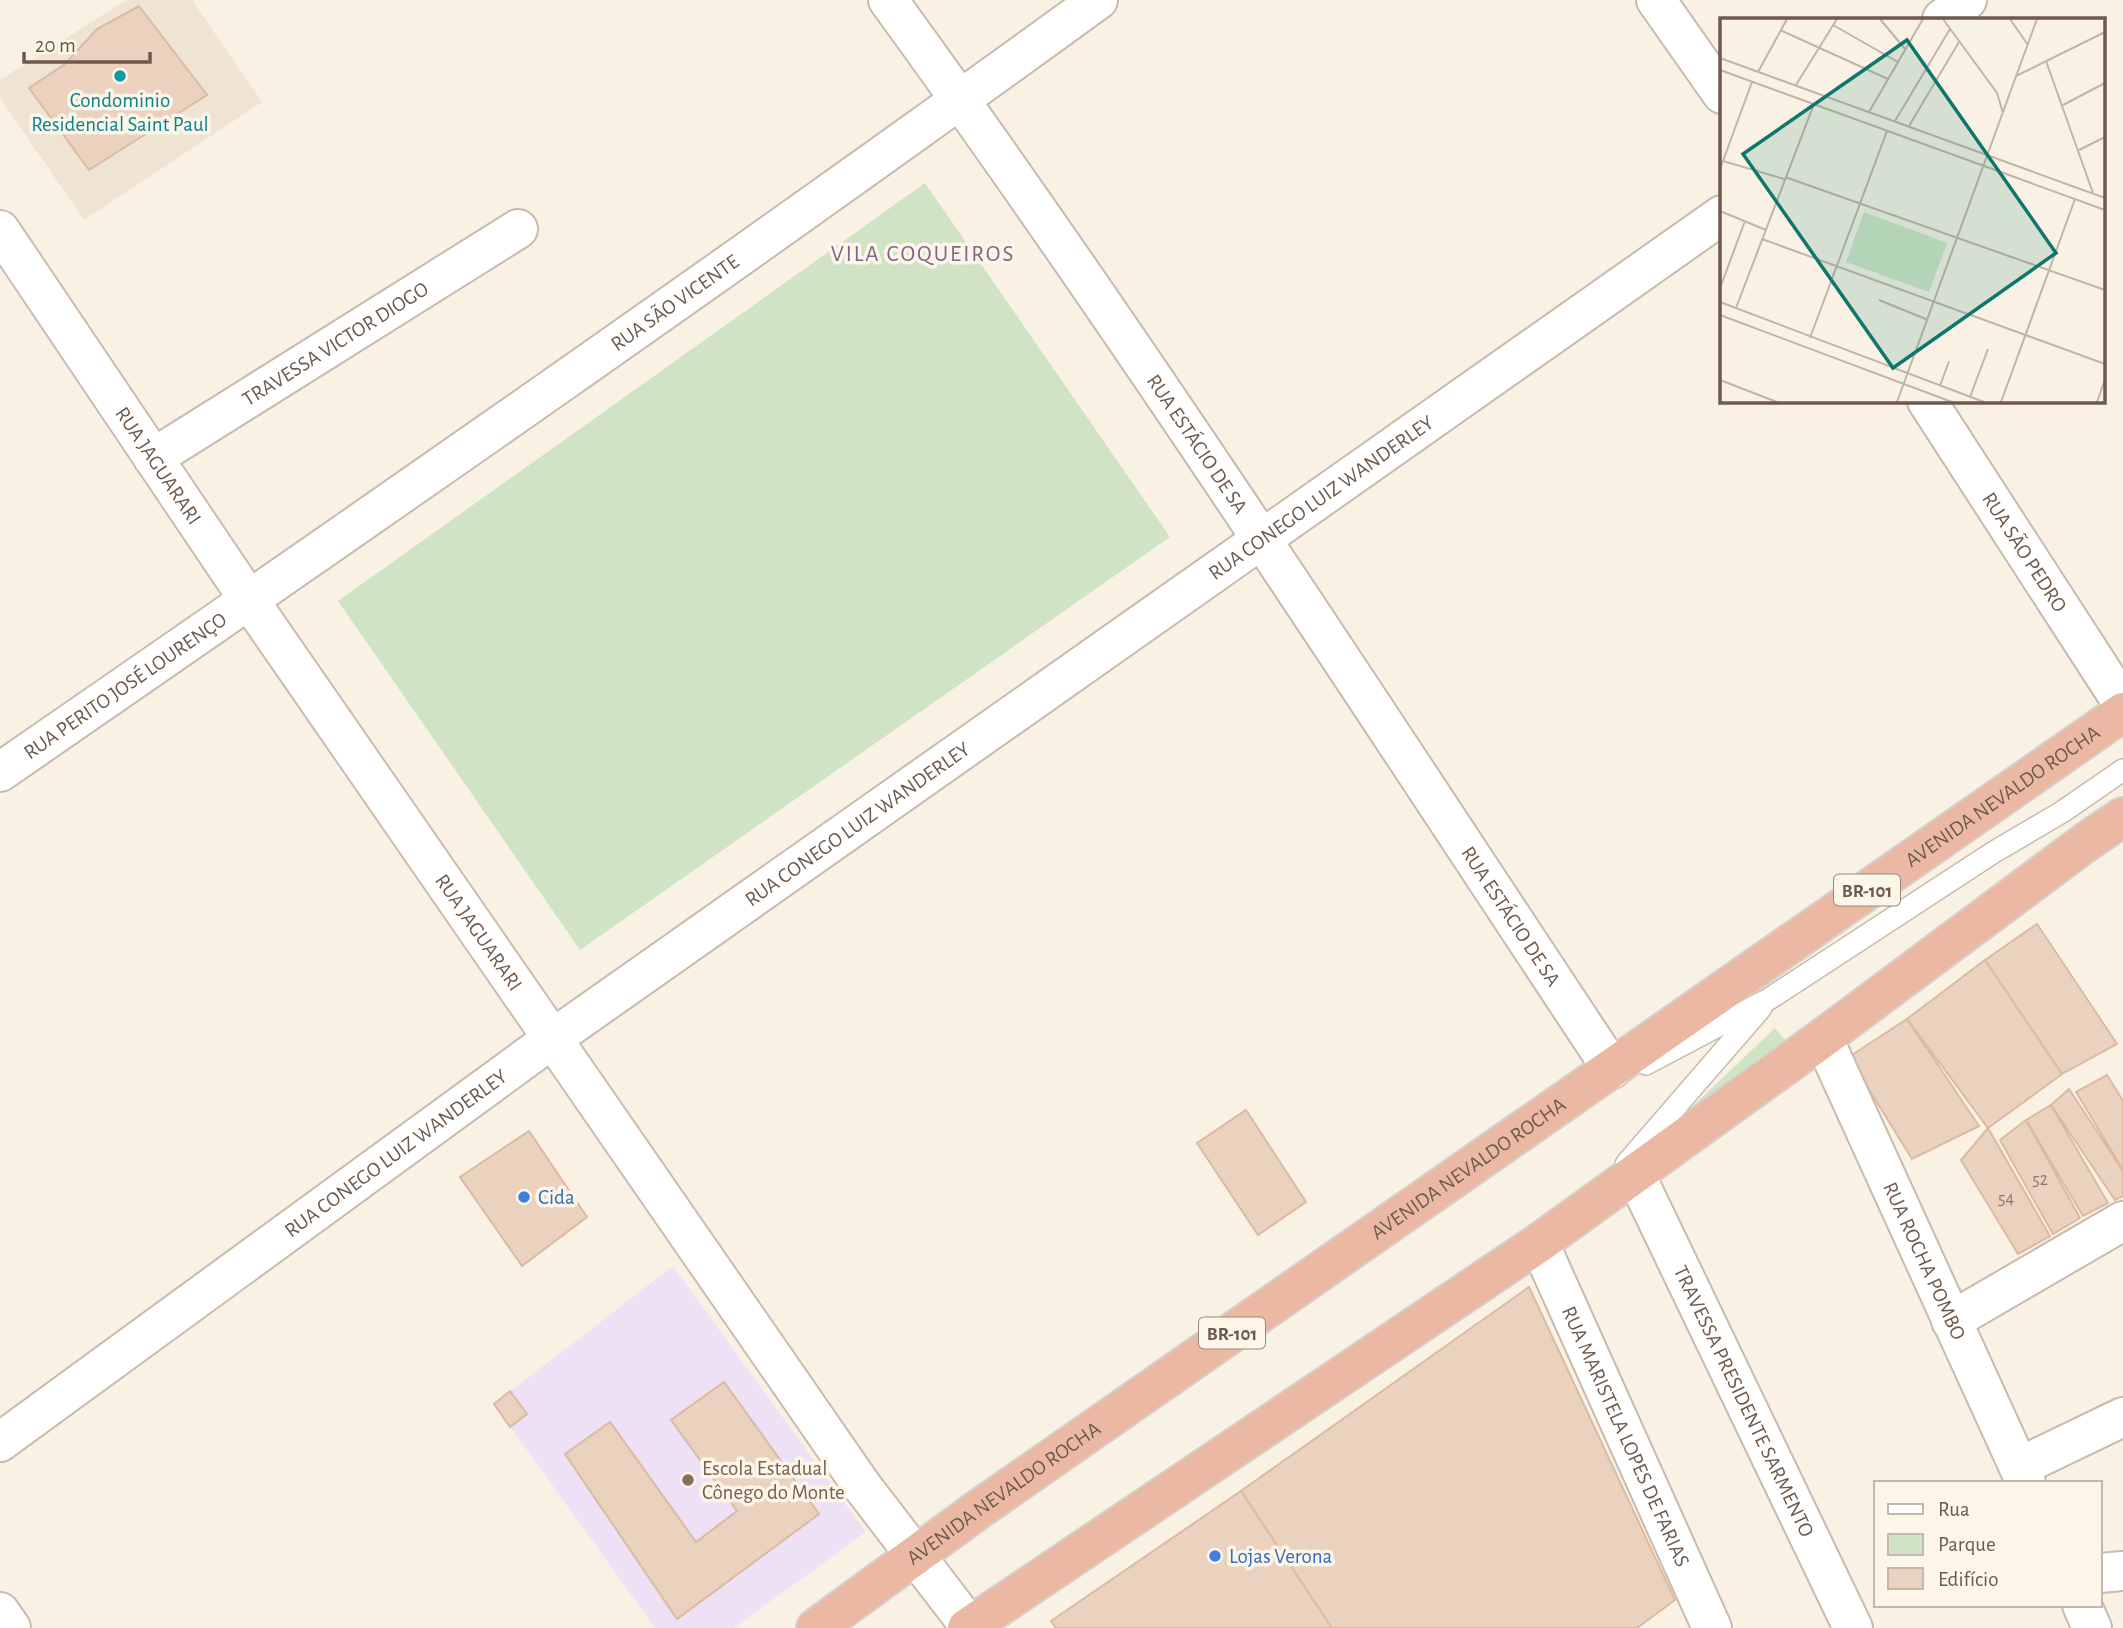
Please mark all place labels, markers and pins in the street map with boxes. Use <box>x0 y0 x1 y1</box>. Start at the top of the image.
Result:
marker: Condominio Residencial Saint Paul <box>112 68 128 84</box>
place label: Condominio Residencial Saint Paul <box>31 90 209 135</box>
place label: Cida <box>538 1187 575 1208</box>
marker: Cida <box>516 1189 532 1205</box>
place label: Escola Estadual Cônego do Monte <box>702 1458 845 1503</box>
marker: Escola Estadual Cônego do Monte <box>680 1472 696 1488</box>
place label: Lojas Verona <box>1229 1546 1333 1567</box>
marker: Lojas Verona <box>1207 1548 1223 1564</box>

